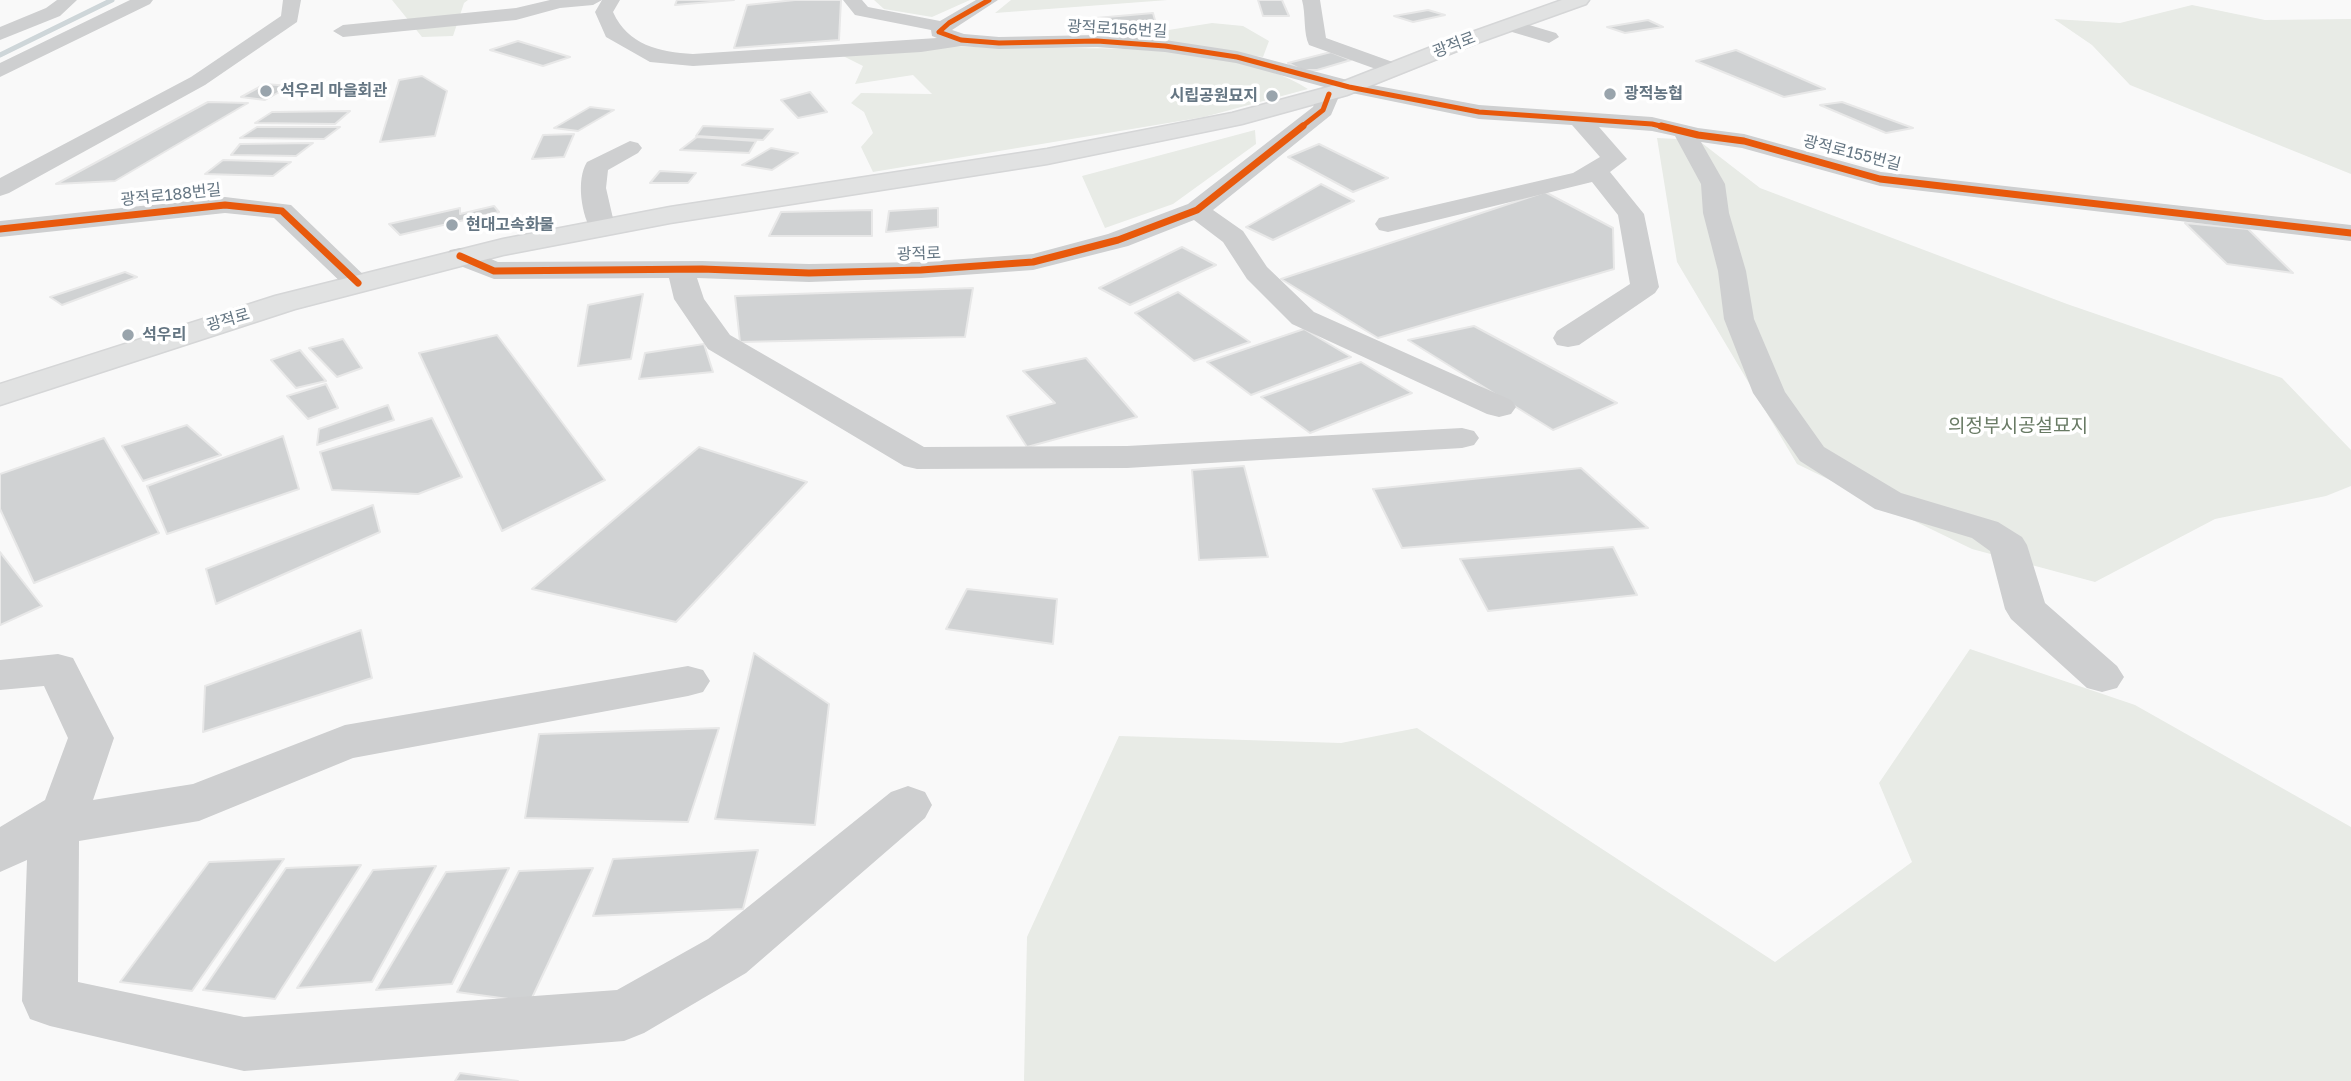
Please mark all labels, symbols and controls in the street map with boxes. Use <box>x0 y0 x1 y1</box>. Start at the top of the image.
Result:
street label: 광적로156번길 <box>1066 17 1168 41</box>
street label: 광적로 <box>1430 28 1478 62</box>
place label: 석우리 마을회관 <box>280 81 387 101</box>
marker: 석우리 마을회관 <box>258 83 274 99</box>
place label: 광적농협 <box>1624 84 1683 104</box>
place label: 시립공원묘지 <box>1170 86 1258 106</box>
marker: 광적농협 <box>1602 86 1618 102</box>
marker: 시립공원묘지 <box>1264 88 1280 104</box>
street label: 광적로155번길 <box>1801 132 1903 174</box>
street label: 광적로188번길 <box>120 180 222 210</box>
place label: 현대고속화물 <box>466 215 554 235</box>
marker: 현대고속화물 <box>444 217 460 233</box>
street label: 광적로 <box>897 244 941 264</box>
street label: 광적로 <box>204 305 252 335</box>
place label: 석우리 <box>142 325 186 345</box>
marker: 석우리 <box>120 327 136 343</box>
park label: 의정부시공설묘지 <box>1948 415 2088 437</box>

